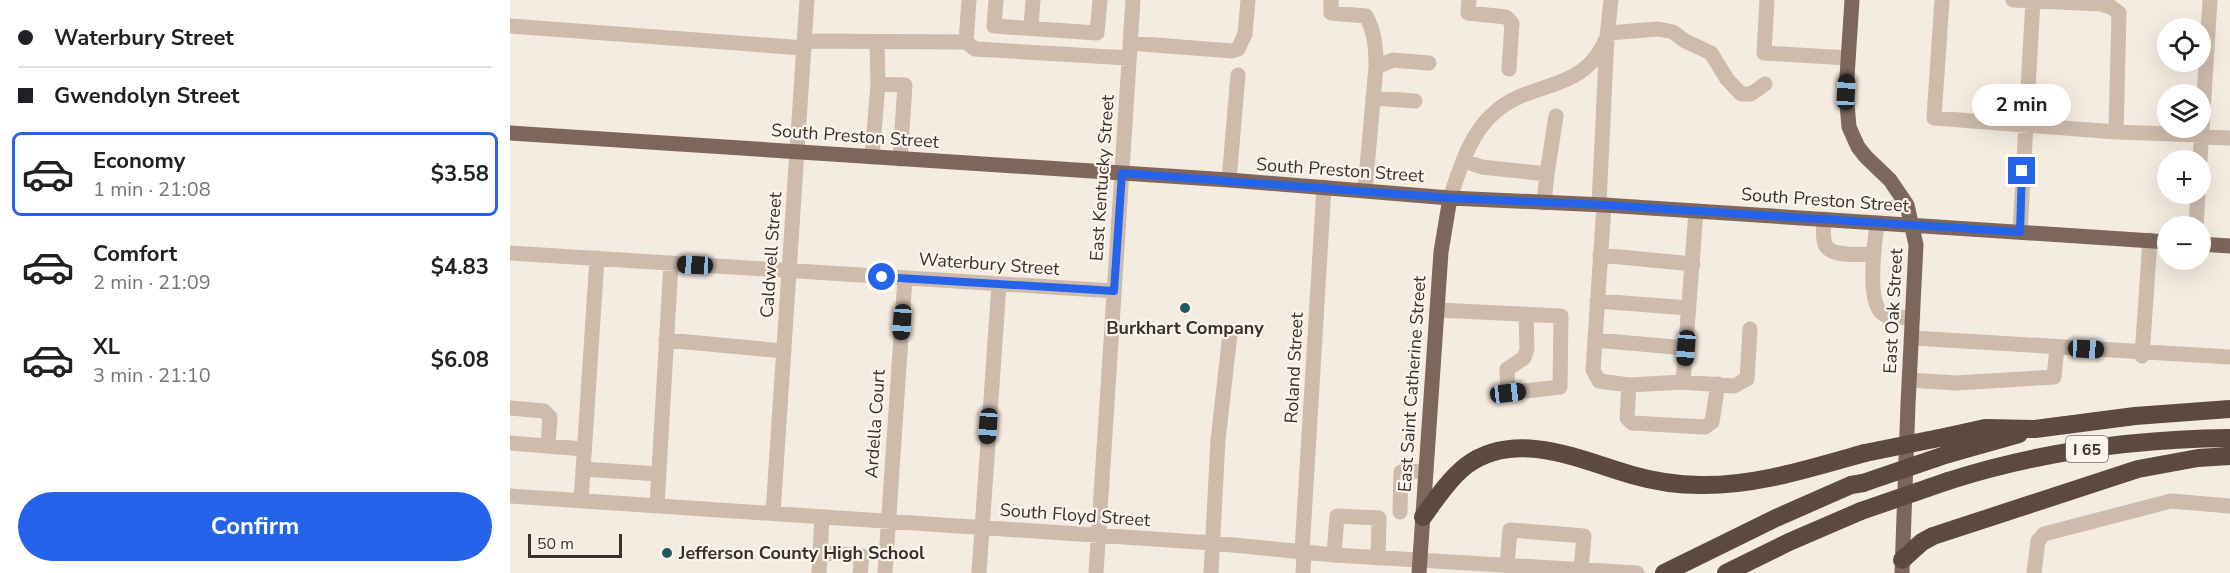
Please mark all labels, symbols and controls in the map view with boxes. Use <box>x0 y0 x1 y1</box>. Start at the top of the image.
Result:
map controls <box>2157 18 2211 270</box>
button: locate <box>2157 18 2211 72</box>
text: Waterbury Street <box>54 23 234 53</box>
car <box>1836 74 1856 110</box>
text: Gwendolyn Street <box>54 81 239 111</box>
callout: 2 min <box>1972 84 2072 126</box>
button: layers <box>2157 84 2211 138</box>
text: 2 min <box>1996 91 2047 118</box>
street label: East Kentucky Street <box>1084 93 1120 262</box>
street label: South Preston Street <box>770 118 940 154</box>
text: Economy <box>93 146 185 176</box>
icon: car <box>21 147 75 201</box>
button: + <box>2157 150 2211 204</box>
street label: South Preston Street <box>1255 152 1425 188</box>
route end <box>2008 157 2035 184</box>
text: $3.58 <box>431 159 489 189</box>
text: 1 min · 21:08 <box>93 176 211 203</box>
street label: South Preston Street <box>1740 182 1910 218</box>
street label: Caldwell Street <box>755 191 787 319</box>
button: − <box>2157 216 2211 270</box>
text: Comfort <box>93 239 177 269</box>
icon: car <box>21 240 75 294</box>
street label: Waterbury Street <box>918 247 1061 281</box>
street label: East Oak Street <box>1878 247 1908 374</box>
text: $4.83 <box>431 252 489 282</box>
car <box>677 255 713 275</box>
route start <box>868 263 895 290</box>
text: 2 min · 21:09 <box>93 269 211 296</box>
street label: East Saint Catherine Street <box>1392 274 1432 493</box>
marker: Burkhart Company <box>1178 301 1192 315</box>
car <box>892 303 912 341</box>
street label: Roland Street <box>1279 311 1309 424</box>
place label: Burkhart Company <box>1106 316 1264 340</box>
car <box>1675 329 1697 367</box>
text: XL <box>93 332 120 362</box>
icon: car <box>21 333 75 387</box>
car <box>2068 339 2104 359</box>
text: $6.08 <box>431 345 489 375</box>
text: 3 min · 21:10 <box>93 362 211 389</box>
street label: Ardella Court <box>859 368 891 479</box>
car <box>1489 382 1527 404</box>
car <box>978 407 998 445</box>
road number: I 65 <box>2066 436 2108 462</box>
button: Confirm <box>18 492 492 561</box>
street label: South Floyd Street <box>999 498 1152 532</box>
scale bar <box>528 531 622 558</box>
text: 50 m <box>537 533 574 555</box>
place label: Jefferson County High School <box>678 541 925 565</box>
marker: Jefferson County High School <box>660 546 674 560</box>

